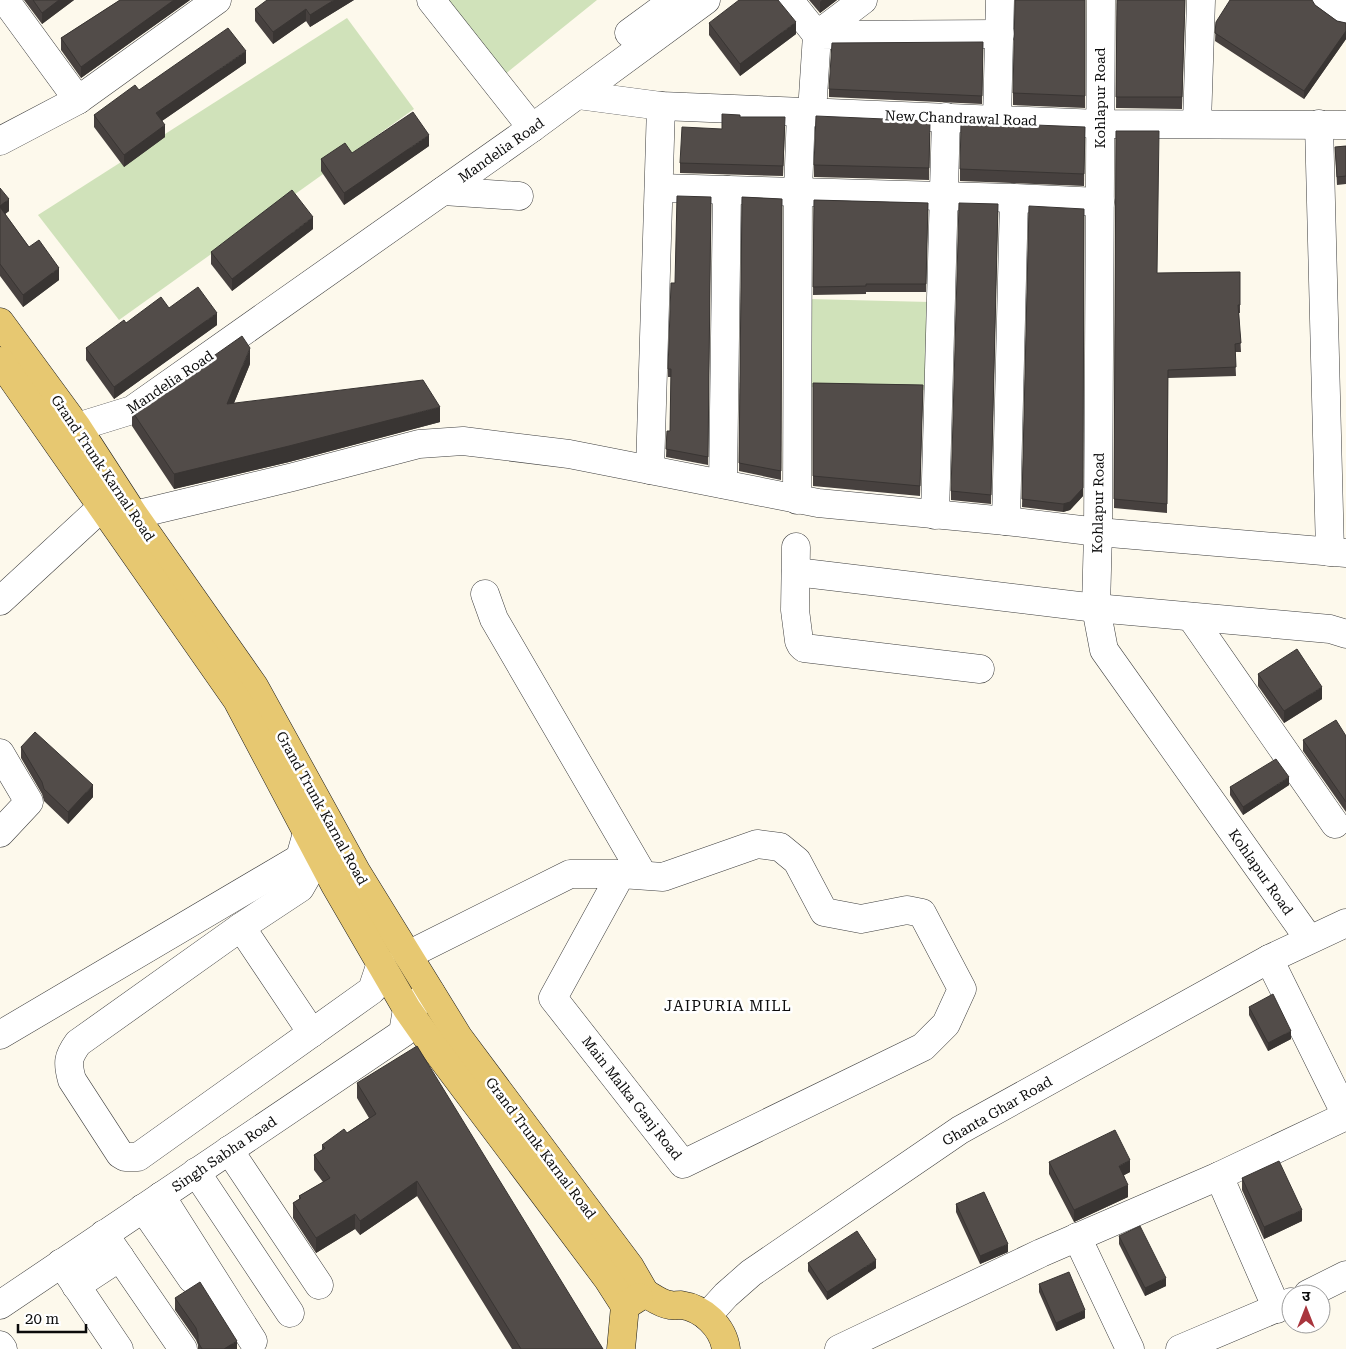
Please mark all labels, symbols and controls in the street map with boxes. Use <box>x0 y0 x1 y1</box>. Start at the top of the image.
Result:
street label: Kohlapur Road <box>1092 48 1108 148</box>
street label: New Chandrawal Road <box>884 107 1038 129</box>
street label: Mandelia Road <box>455 115 547 185</box>
street label: Mandelia Road <box>124 347 216 417</box>
street label: Grand Trunk Karnal Road <box>48 392 158 544</box>
street label: Kohlapur Road <box>1089 452 1107 554</box>
street label: Grand Trunk Karnal Road <box>273 729 371 887</box>
street label: Kohlapur Road <box>1226 826 1296 918</box>
district label: JAIPURIA MILL <box>664 997 792 1015</box>
street label: Main Malka Ganj Road <box>579 1033 685 1163</box>
street label: Ghanta Ghar Road <box>939 1073 1055 1149</box>
street label: Grand Trunk Karnal Road <box>483 1074 599 1222</box>
street label: Singh Sabha Road <box>169 1113 279 1195</box>
north arrow <box>1281 1284 1331 1334</box>
text: उ <box>1302 1288 1311 1304</box>
scale bar <box>18 1302 85 1334</box>
text: 20 m <box>25 1310 60 1328</box>

